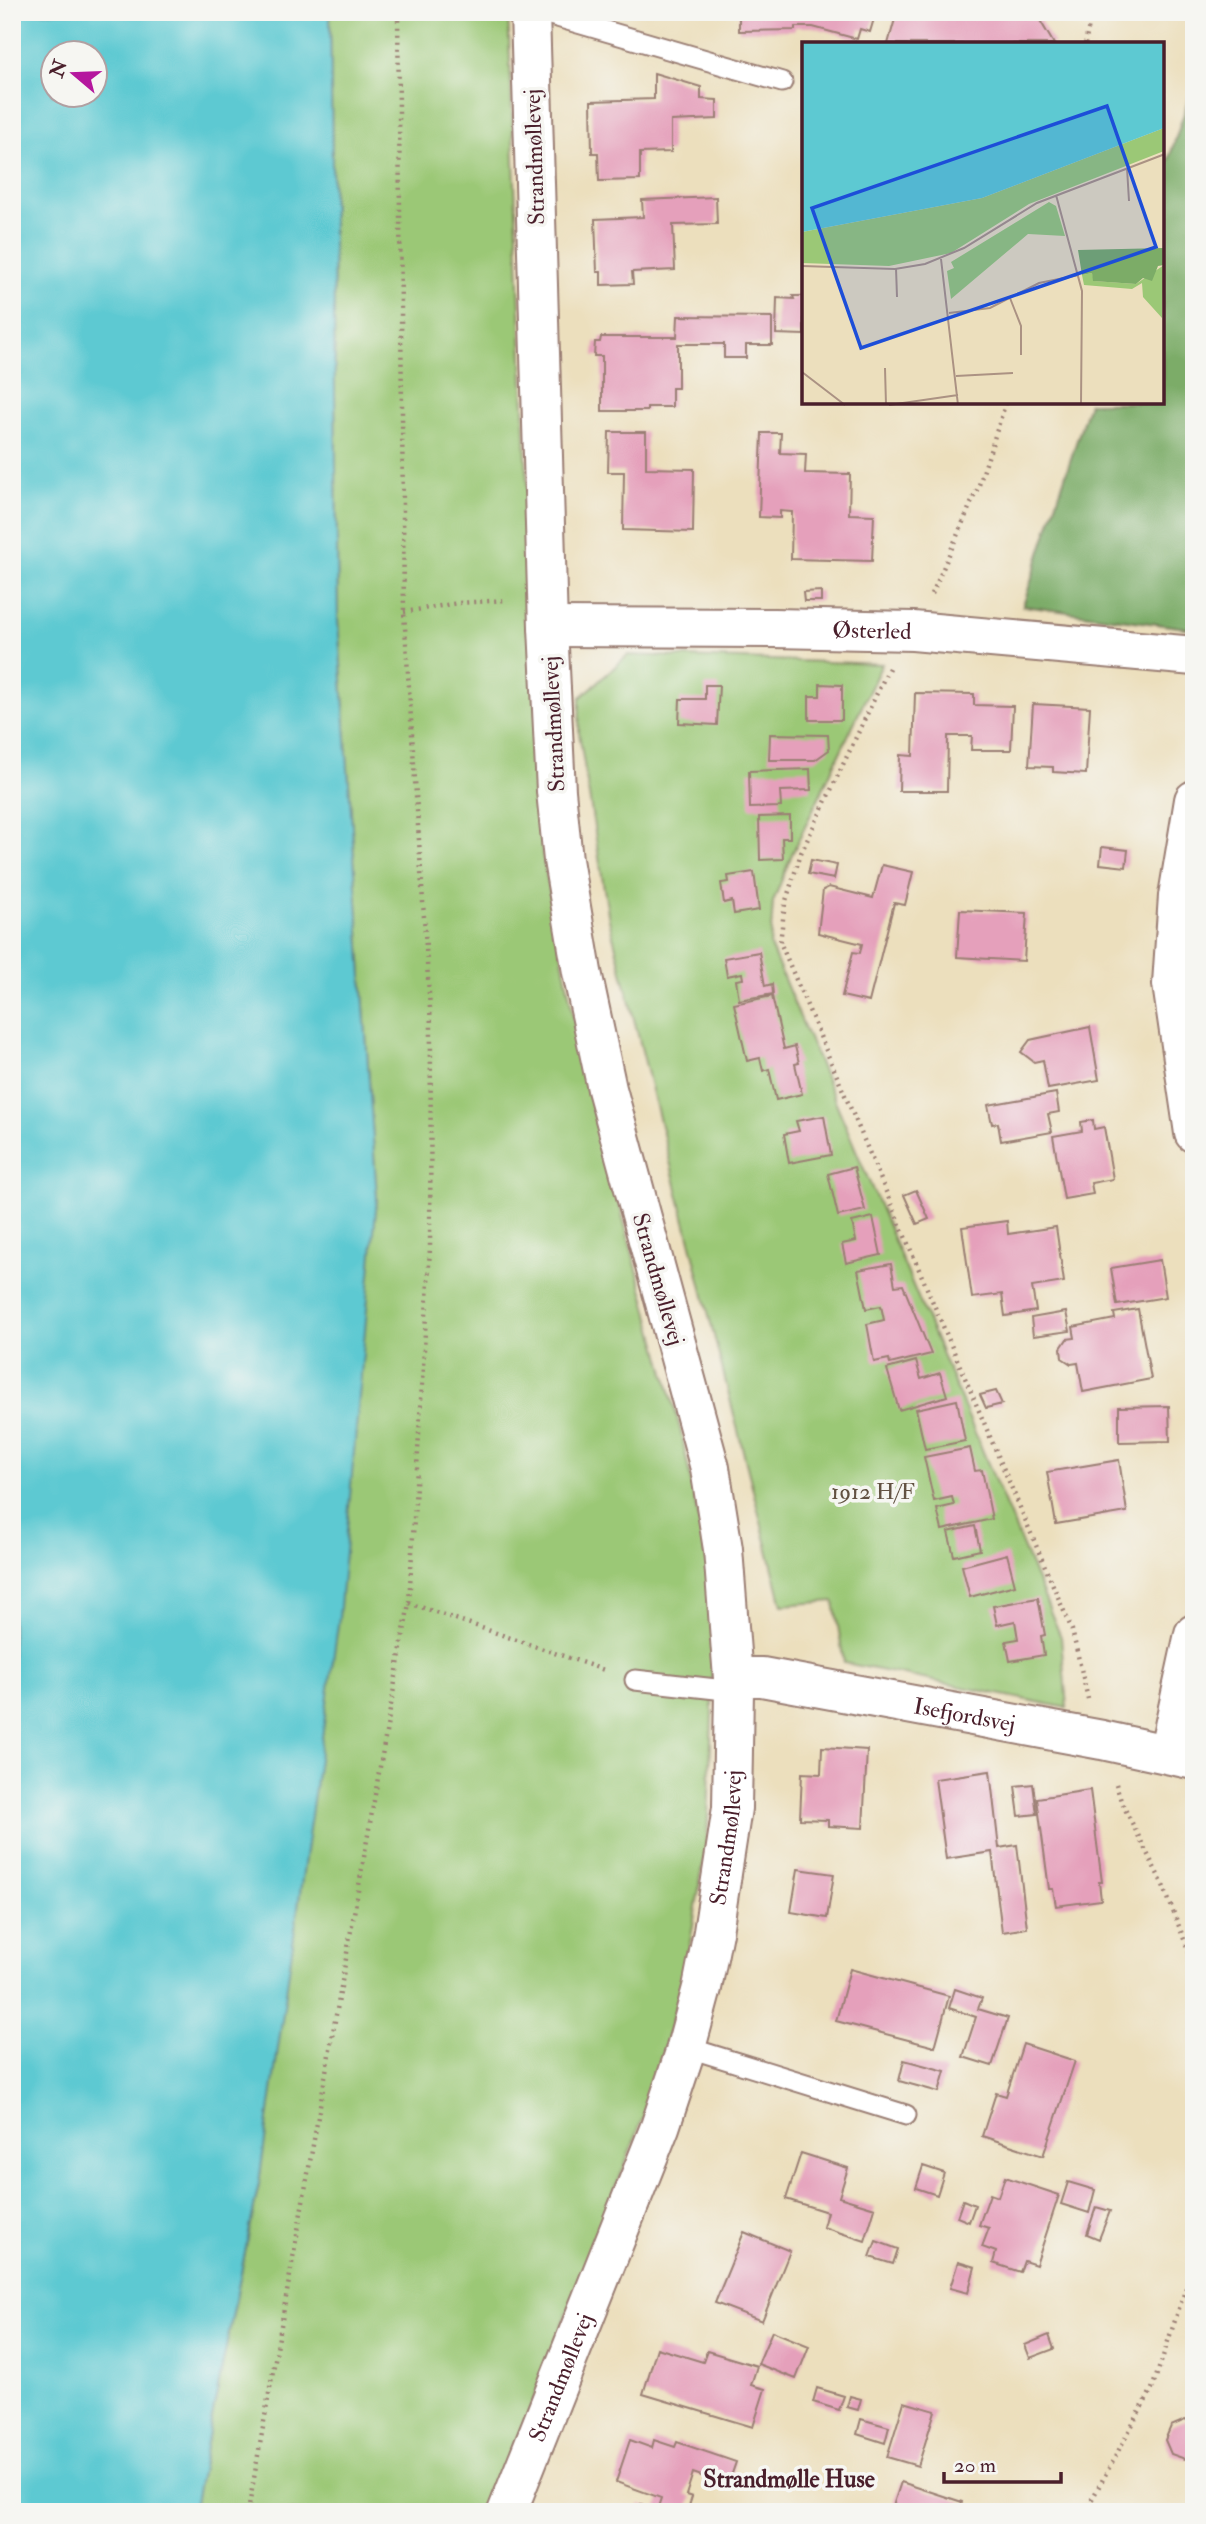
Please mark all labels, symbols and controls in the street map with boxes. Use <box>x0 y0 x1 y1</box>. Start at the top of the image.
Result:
north arrow <box>38 38 108 108</box>
inset map <box>802 42 1164 404</box>
text: N <box>44 56 73 82</box>
street label: Strandmøllevej <box>518 88 551 225</box>
street label: Østerled <box>832 615 912 646</box>
street label: Strandmøllevej <box>535 655 572 793</box>
street label: Strandmøllevej <box>626 1210 691 1349</box>
park label: 1912 H/F <box>831 1477 915 1506</box>
street label: Isefjordsvej <box>911 1691 1018 1739</box>
street label: Strandmøllevej <box>703 1770 748 1907</box>
street label: Strandmøllevej <box>522 2309 600 2446</box>
scale bar <box>944 2440 1061 2484</box>
text: 20 m <box>954 2452 996 2479</box>
district label: Strandmølle Huse <box>703 2464 875 2495</box>

